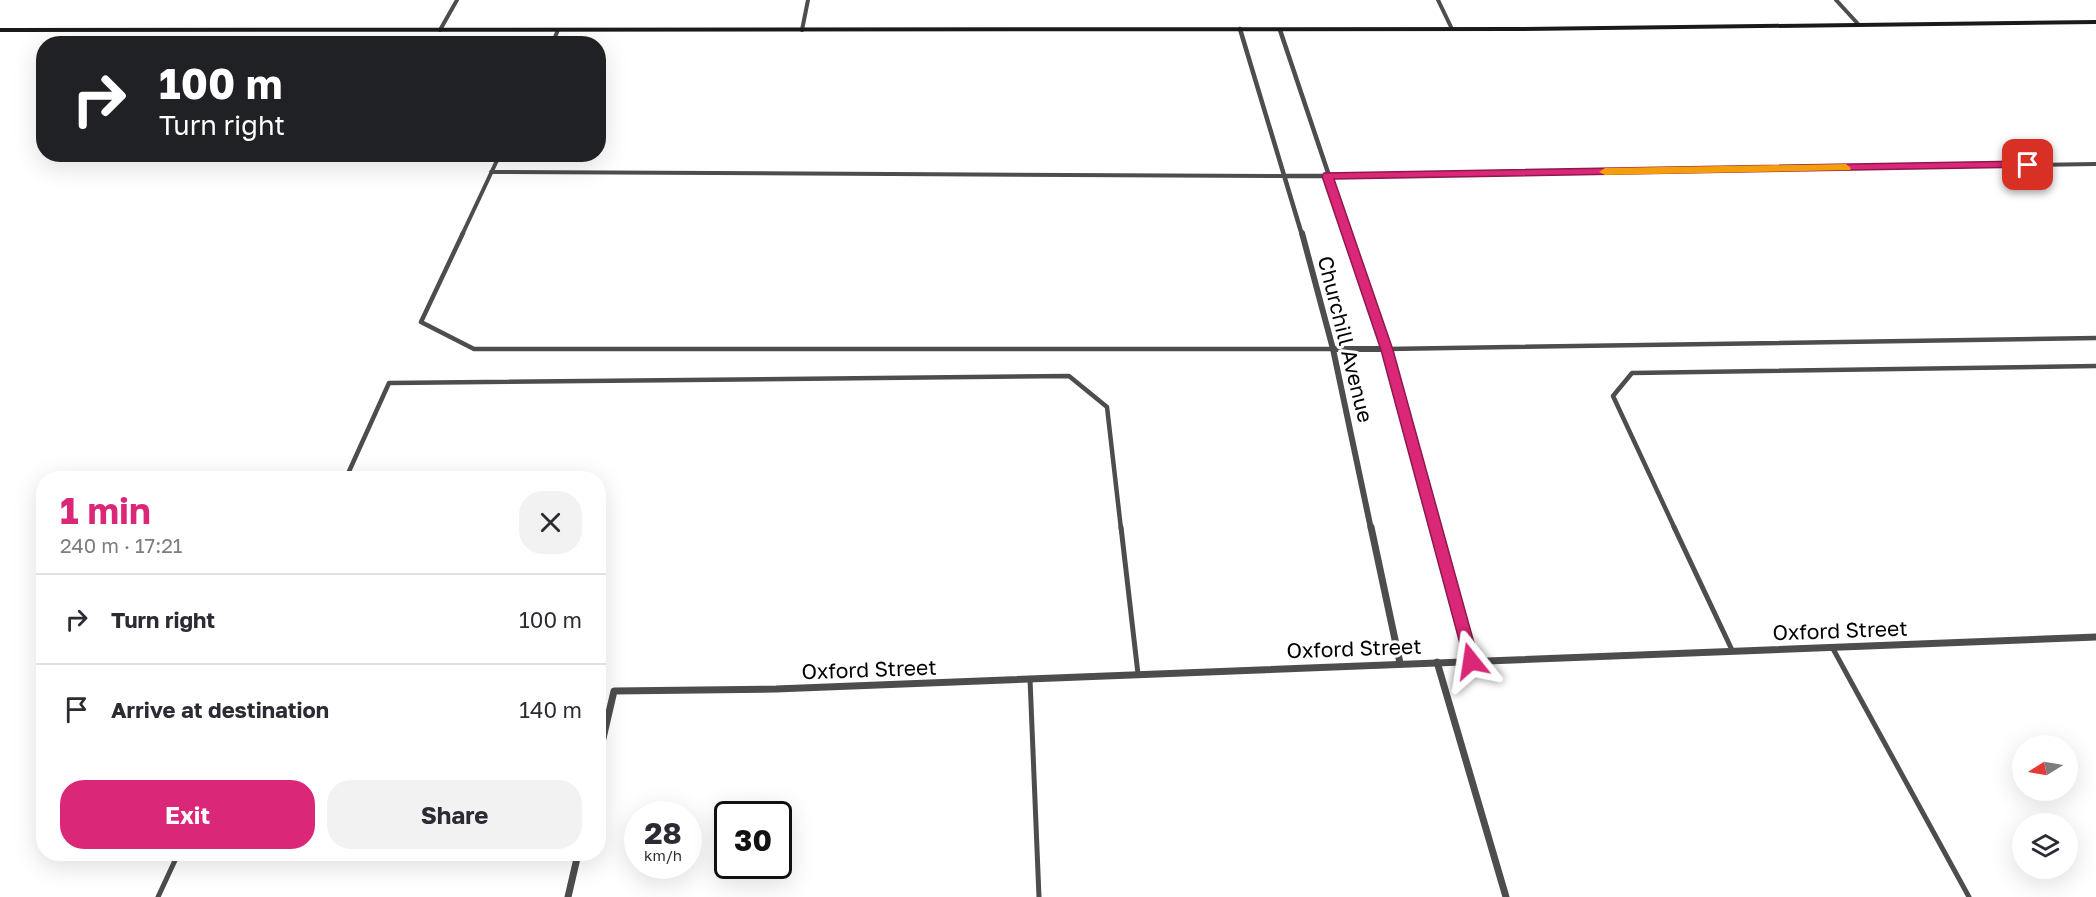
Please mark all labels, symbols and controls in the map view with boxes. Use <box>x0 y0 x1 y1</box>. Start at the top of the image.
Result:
text: 100 m <box>159 58 282 108</box>
icon: right <box>60 60 138 138</box>
text: Turn right <box>159 109 285 141</box>
pin <box>2002 139 2053 190</box>
icon: arrive <box>2011 148 2044 181</box>
street label: Churchill Avenue <box>1313 253 1379 425</box>
text: 1 min <box>60 489 151 532</box>
button: close <box>519 491 582 554</box>
text: 240 m · 17:21 <box>60 533 183 557</box>
icon: right <box>60 603 93 636</box>
text: Turn right <box>111 606 215 633</box>
text: 100 m <box>519 606 582 633</box>
street label: Oxford Street <box>1772 615 1908 645</box>
position arrow <box>1439 629 1503 693</box>
street label: Oxford Street <box>1286 633 1422 663</box>
street label: Oxford Street <box>801 654 937 684</box>
icon: arrive <box>60 693 93 726</box>
text: Arrive at destination <box>111 696 329 723</box>
text: 140 m <box>519 696 582 723</box>
north arrow <box>2012 735 2078 801</box>
map controls <box>2012 735 2078 879</box>
button: Exit <box>60 780 315 849</box>
button: Share <box>327 780 582 849</box>
speed limit sign: 30 <box>714 801 792 879</box>
button: layers <box>2012 813 2078 879</box>
text: 28 <box>644 815 682 851</box>
text: km/h <box>644 846 682 864</box>

